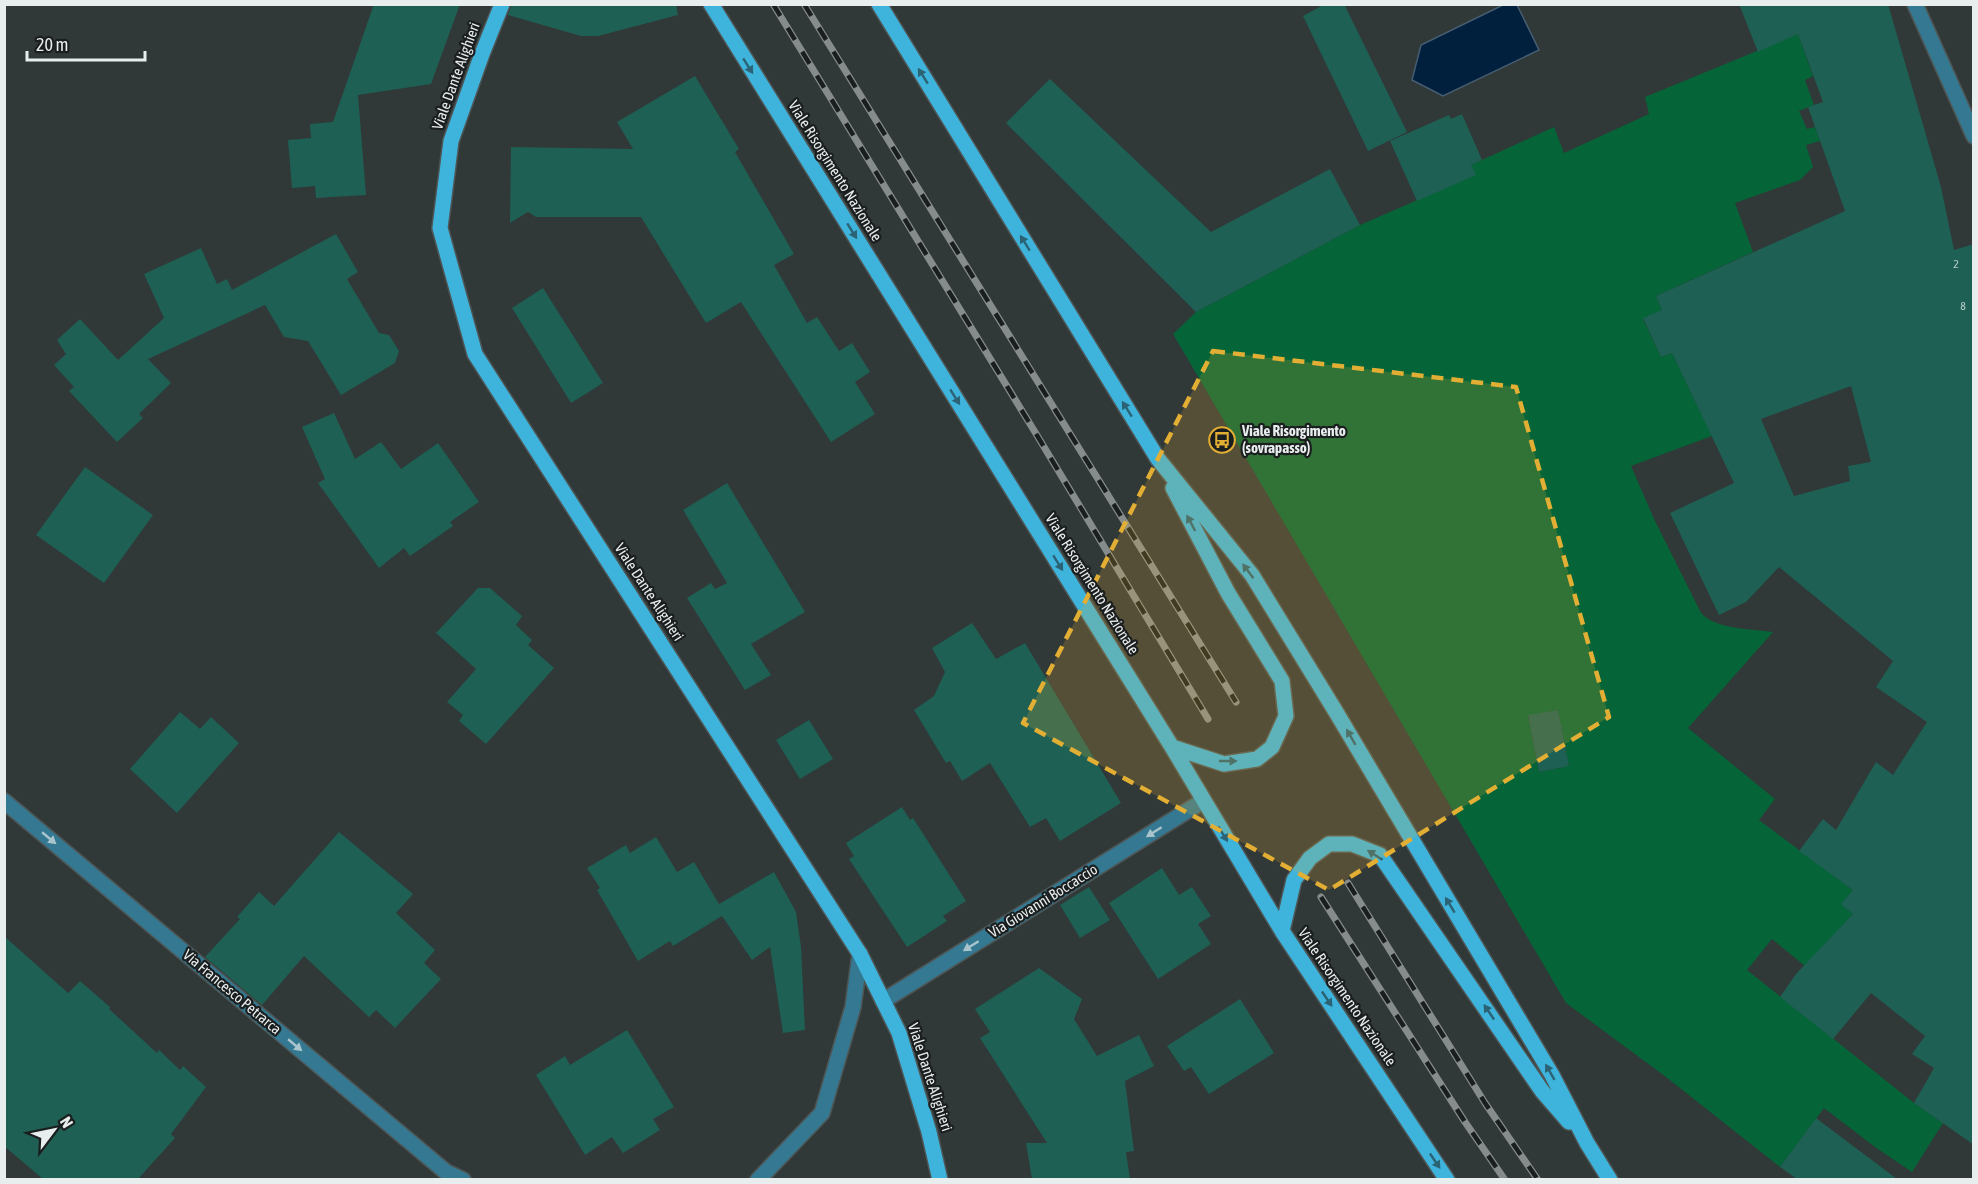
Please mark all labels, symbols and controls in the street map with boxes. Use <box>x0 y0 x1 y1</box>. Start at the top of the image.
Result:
street label: Viale Dante Alighieri <box>428 20 483 132</box>
scale bar <box>27 24 146 62</box>
text: 20 m <box>36 34 68 55</box>
one-way arrow <box>743 58 754 74</box>
one-way arrow <box>918 68 929 85</box>
street label: Viale Risorgimento Nazionale <box>785 97 886 244</box>
one-way arrow <box>846 223 857 240</box>
one-way arrow <box>1020 235 1031 251</box>
house number: 2 <box>1953 257 1959 271</box>
house number: 8 <box>1960 299 1966 313</box>
one-way arrow <box>950 389 961 405</box>
one-way arrow <box>1122 401 1133 417</box>
place label: Viale Risorgimento (sovrapasso) <box>1241 422 1346 456</box>
bus stop icon: Viale Risorgimento (sovrapasso) <box>1207 425 1237 455</box>
street label: Viale Risorgimento Nazionale <box>1042 510 1143 657</box>
one-way arrow <box>1186 514 1196 531</box>
street label: Viale Dante Alighieri <box>612 540 687 644</box>
one-way arrow <box>1052 555 1063 571</box>
one-way arrow <box>1242 563 1255 579</box>
one-way arrow <box>1345 729 1356 745</box>
one-way arrow <box>1219 756 1238 766</box>
one-way arrow <box>1146 826 1162 837</box>
one-way arrow <box>1218 826 1229 842</box>
one-way arrow <box>42 831 57 844</box>
one-way arrow <box>1367 849 1383 860</box>
street label: Via Giovanni Boccaccio <box>985 860 1100 941</box>
one-way arrow <box>1446 896 1456 913</box>
street label: Viale Risorgimento Nazionale <box>1295 925 1400 1069</box>
one-way arrow <box>962 941 979 952</box>
street label: Via Francesco Petrarca <box>180 946 285 1038</box>
one-way arrow <box>1321 991 1332 1007</box>
one-way arrow <box>1484 1004 1495 1020</box>
street label: Viale Dante Alighieri <box>905 1021 956 1133</box>
one-way arrow <box>287 1038 302 1051</box>
one-way arrow <box>1545 1063 1555 1080</box>
north arrow <box>24 1100 84 1160</box>
text: N <box>57 1113 77 1131</box>
one-way arrow <box>1429 1153 1441 1169</box>

